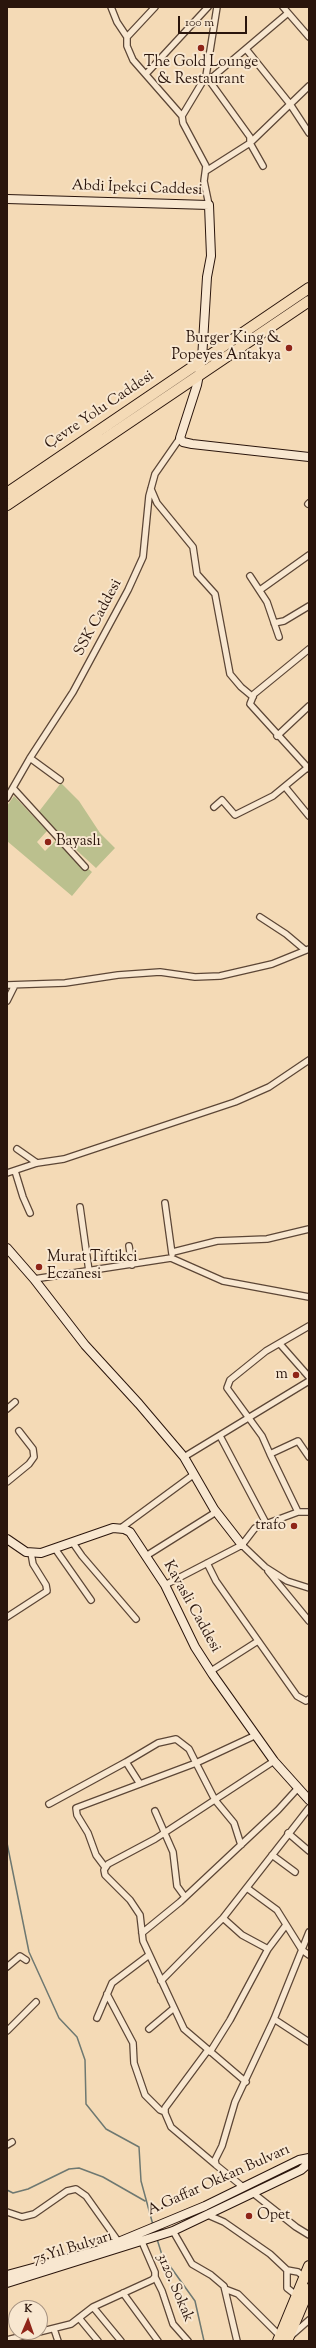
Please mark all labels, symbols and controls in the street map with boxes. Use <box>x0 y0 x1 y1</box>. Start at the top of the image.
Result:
scale bar <box>180 8 249 34</box>
text: 100 m <box>185 14 214 32</box>
marker: The Gold Lounge & Restaurant <box>196 43 206 53</box>
place label: The Gold Lounge & Restaurant <box>144 54 258 89</box>
street label: Abdi İpekçi Caddesi <box>71 178 203 200</box>
place label: Burger King & Popeyes Antakya <box>172 330 281 365</box>
marker: Burger King & Popeyes Antakya <box>284 343 294 353</box>
street label: Çevre Yolu Caddesi <box>42 368 158 454</box>
street label: SSK Caddesi <box>71 577 127 659</box>
place label: Bayaslı <box>56 833 101 851</box>
marker: Bayaslı <box>43 837 53 847</box>
place label: Murat Tiftikci Eczanesi <box>47 1249 137 1284</box>
marker: Murat Tiftikci Eczanesi <box>34 1262 44 1272</box>
place label: m <box>276 1366 288 1384</box>
marker: m <box>291 1370 301 1380</box>
place label: trafo <box>255 1517 286 1535</box>
marker: trafo <box>289 1521 299 1531</box>
street label: Kavasli Caddesi <box>158 1558 224 1656</box>
street label: A.Gaffar Okkan Bulvarı <box>145 2141 293 2221</box>
place label: Opet <box>257 2207 290 2225</box>
marker: Opet <box>244 2211 254 2221</box>
street label: 75.Yıl Bulvarı <box>31 2228 115 2270</box>
street label: 3120. Sokak <box>151 2251 197 2325</box>
north arrow <box>8 2300 48 2340</box>
text: K <box>24 2301 33 2317</box>

